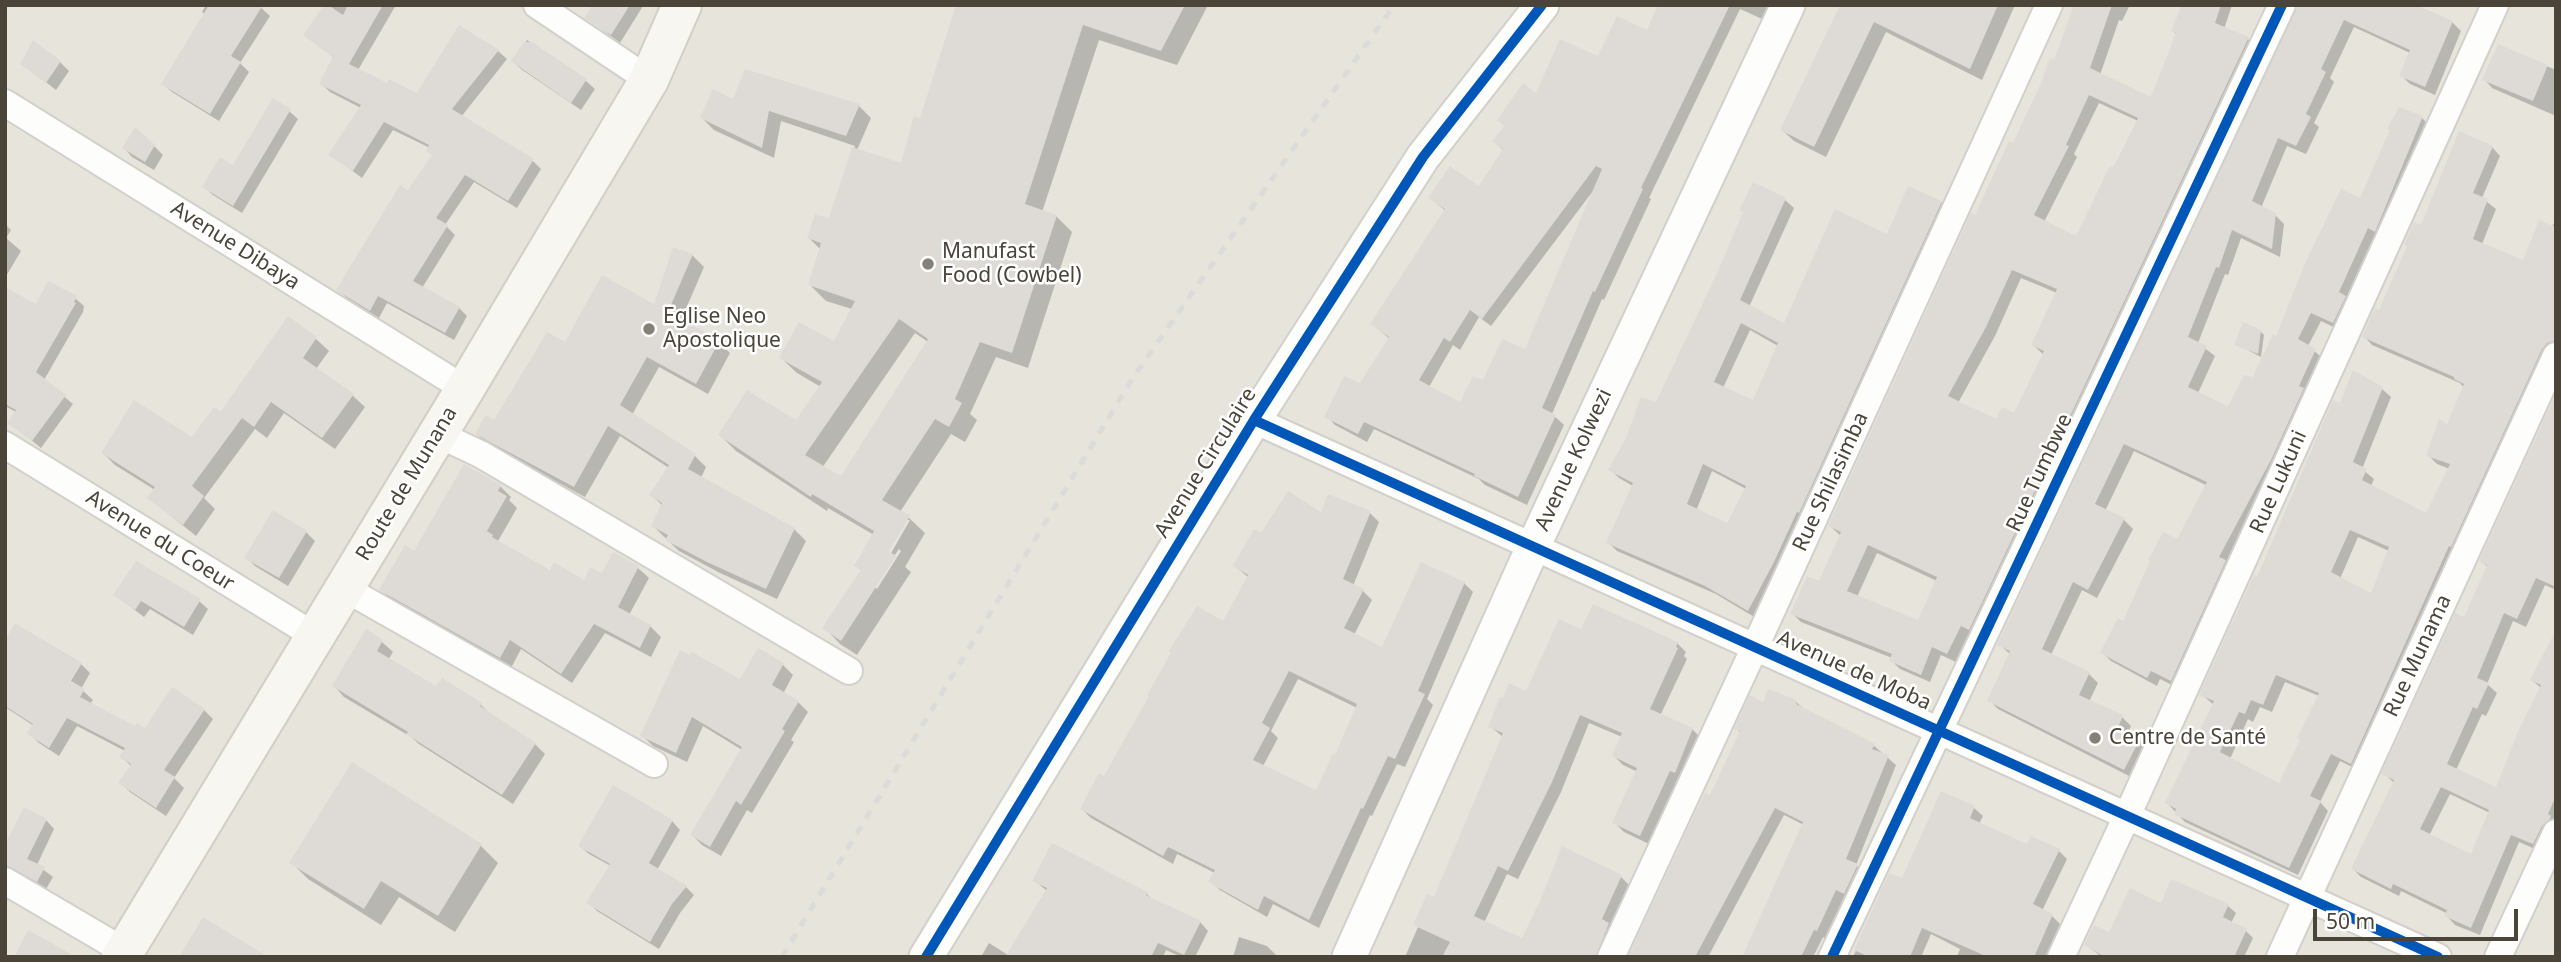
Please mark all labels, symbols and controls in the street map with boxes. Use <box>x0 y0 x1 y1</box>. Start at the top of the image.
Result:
street label: Avenue Dibaya <box>166 196 304 296</box>
place label: Manufast Food (Cowbel) <box>942 239 1082 289</box>
marker: Manufast Food (Cowbel) <box>920 256 936 272</box>
place label: Eglise Neo Apostolique <box>663 304 781 354</box>
marker: Eglise Neo Apostolique <box>641 321 657 337</box>
street label: Avenue Circulaire <box>1150 383 1262 543</box>
street label: Avenue Kolwezi <box>1530 385 1618 535</box>
street label: Route de Munana <box>351 402 463 566</box>
street label: Rue Shilasimba <box>1788 409 1874 555</box>
street label: Rue Tumbwe <box>2002 410 2078 536</box>
street label: Rue Lukuni <box>2245 427 2313 537</box>
street label: Avenue du Coeur <box>81 485 239 597</box>
street label: Rue Munama <box>2379 591 2457 721</box>
street label: Avenue de Moba <box>1773 626 1935 716</box>
place label: Centre de Santé <box>2109 725 2266 751</box>
marker: Centre de Santé <box>2087 730 2103 746</box>
scale bar <box>2316 895 2521 939</box>
text: 50 m <box>2326 907 2375 935</box>

